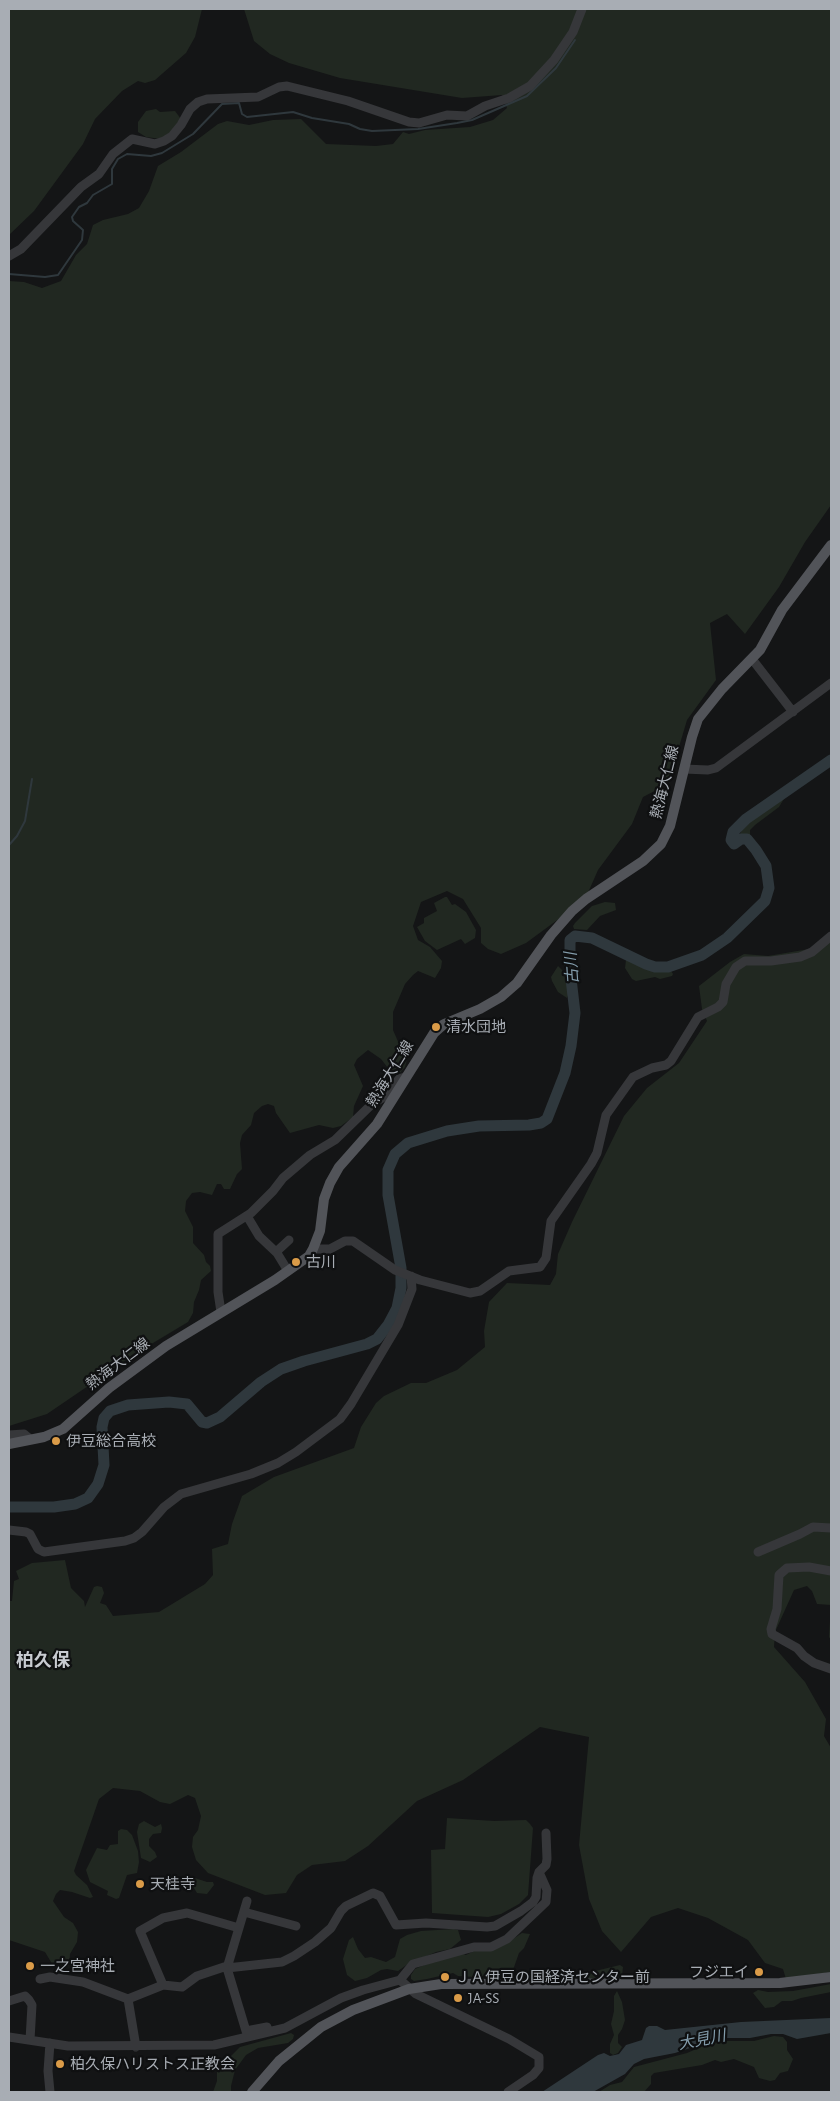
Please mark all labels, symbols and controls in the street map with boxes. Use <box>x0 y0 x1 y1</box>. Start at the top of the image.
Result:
street label: 熱海大仁線 <box>647 743 683 821</box>
water label: 古川 <box>561 951 583 985</box>
place label: 清水団地 <box>446 1018 506 1036</box>
marker: 清水団地 <box>430 1021 442 1033</box>
street label: 熱海大仁線 <box>362 1037 418 1111</box>
place label: 古川 <box>306 1253 336 1271</box>
marker: 古川 <box>290 1256 302 1268</box>
street label: 熱海大仁線 <box>83 1334 153 1394</box>
place label: 伊豆総合高校 <box>66 1432 156 1450</box>
marker: 伊豆総合高校 <box>50 1435 62 1447</box>
district label: 柏久保 <box>16 1650 70 1672</box>
place label: 天桂寺 <box>150 1875 195 1893</box>
marker: 天桂寺 <box>134 1878 146 1890</box>
place label: 一之宮神社 <box>40 1957 115 1975</box>
marker: 一之宮神社 <box>24 1960 36 1972</box>
place label: フジエイ <box>689 1963 749 1981</box>
marker: フジエイ <box>753 1966 765 1978</box>
place label: ＪＡ伊豆の国経済センター前 <box>455 1968 650 1986</box>
marker: ＪＡ伊豆の国経済センター前 <box>439 1971 451 1983</box>
place label: JA-SS <box>468 1989 499 2007</box>
marker: JA-SS <box>452 1992 464 2004</box>
water label: 大見川 <box>677 2026 727 2054</box>
place label: 柏久保ハリストス正教会 <box>70 2055 235 2073</box>
marker: 柏久保ハリストス正教会 <box>54 2058 66 2070</box>

